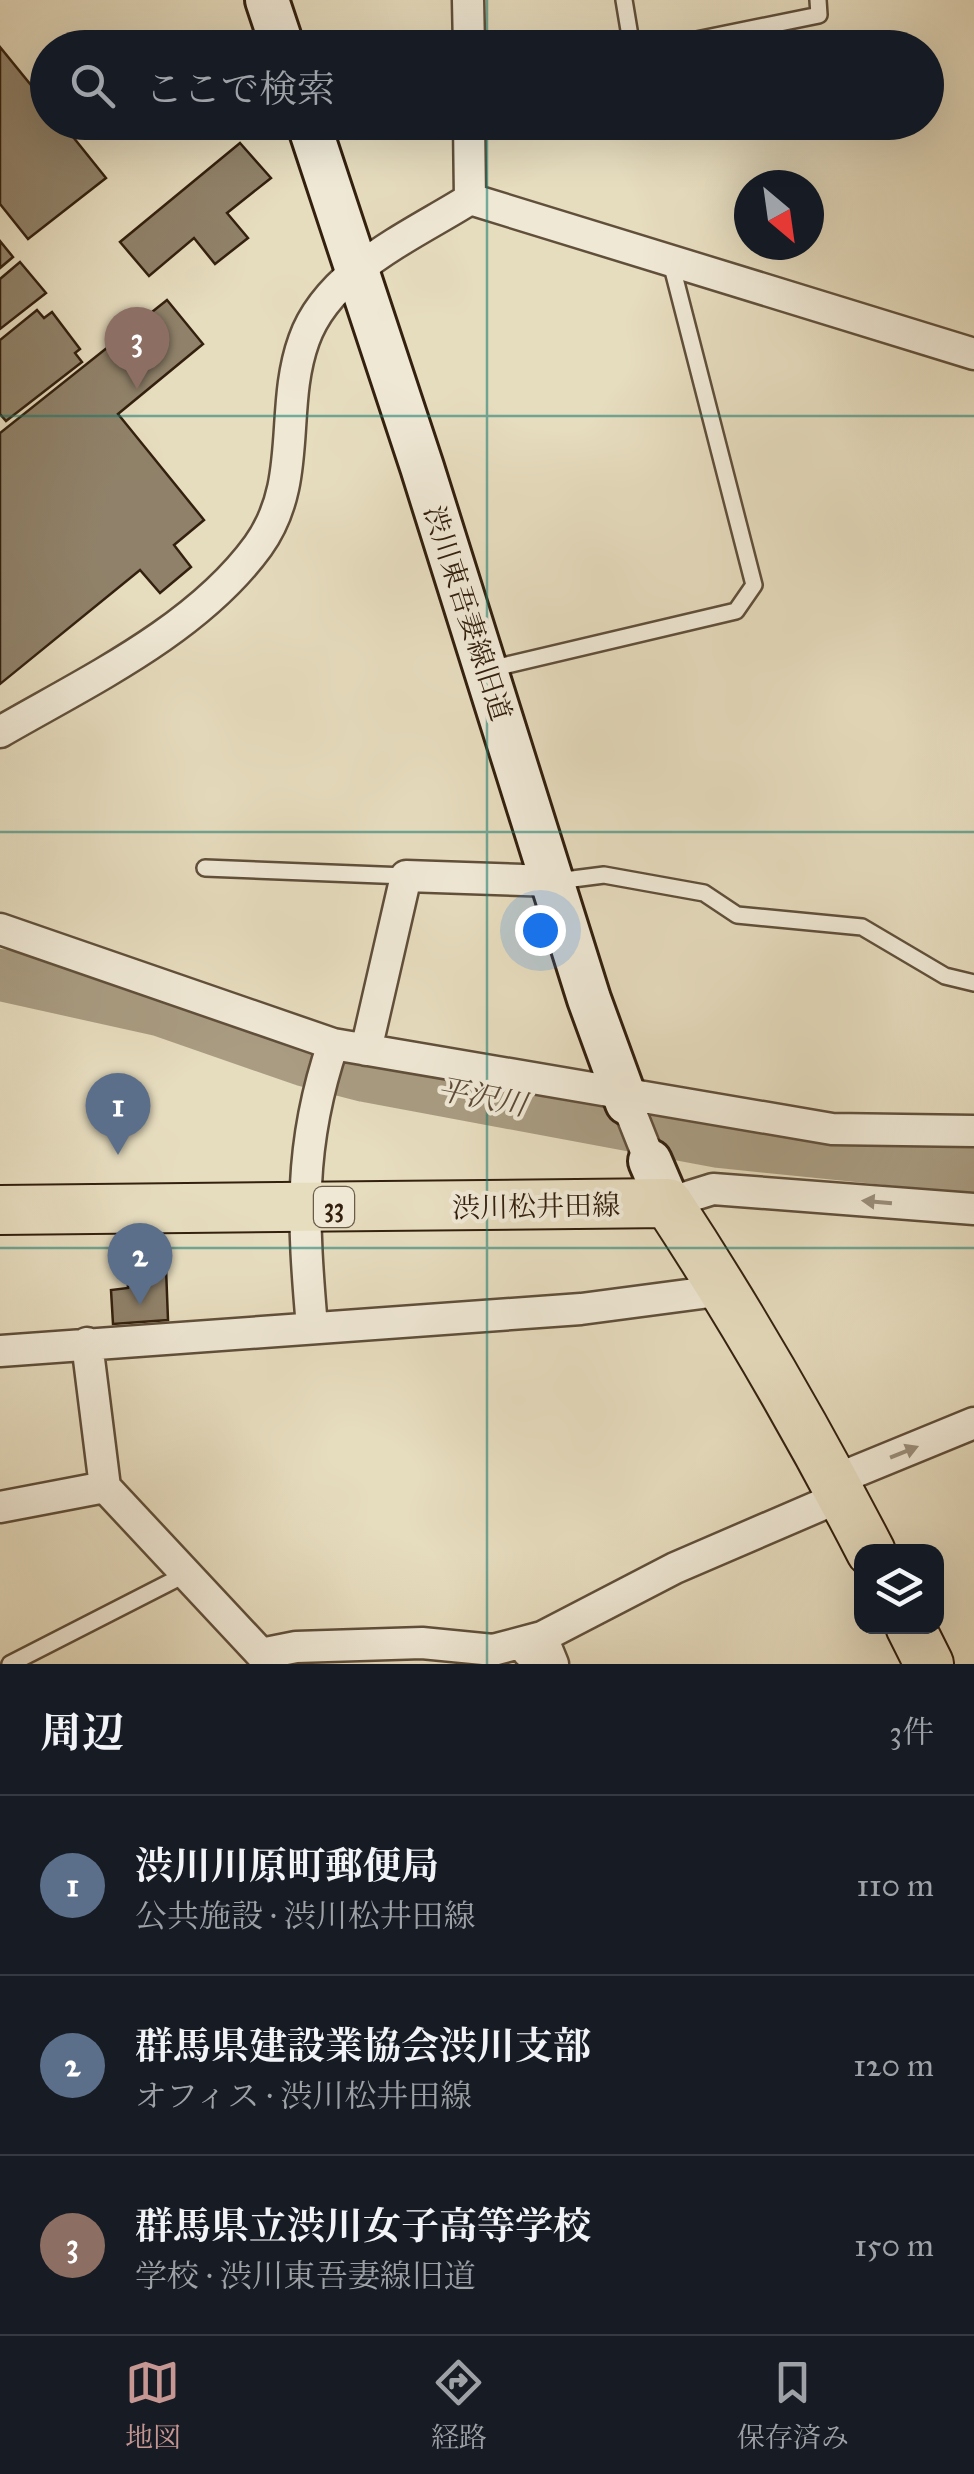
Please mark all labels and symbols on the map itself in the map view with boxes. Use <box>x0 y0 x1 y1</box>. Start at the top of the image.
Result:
north arrow <box>734 170 824 260</box>
pin: 3 <box>104 306 170 389</box>
street label: 渋川東吾妻線旧道 <box>416 501 519 725</box>
your location <box>515 905 566 956</box>
water label: 平沢川 <box>434 1071 533 1124</box>
pin: 1 <box>86 1072 150 1155</box>
road number: 33 <box>314 1187 354 1227</box>
street label: 渋川松井田線 <box>452 1188 620 1225</box>
one-way arrow <box>860 1193 892 1209</box>
pin: 2 <box>108 1222 172 1305</box>
one-way arrow <box>890 1443 920 1459</box>

